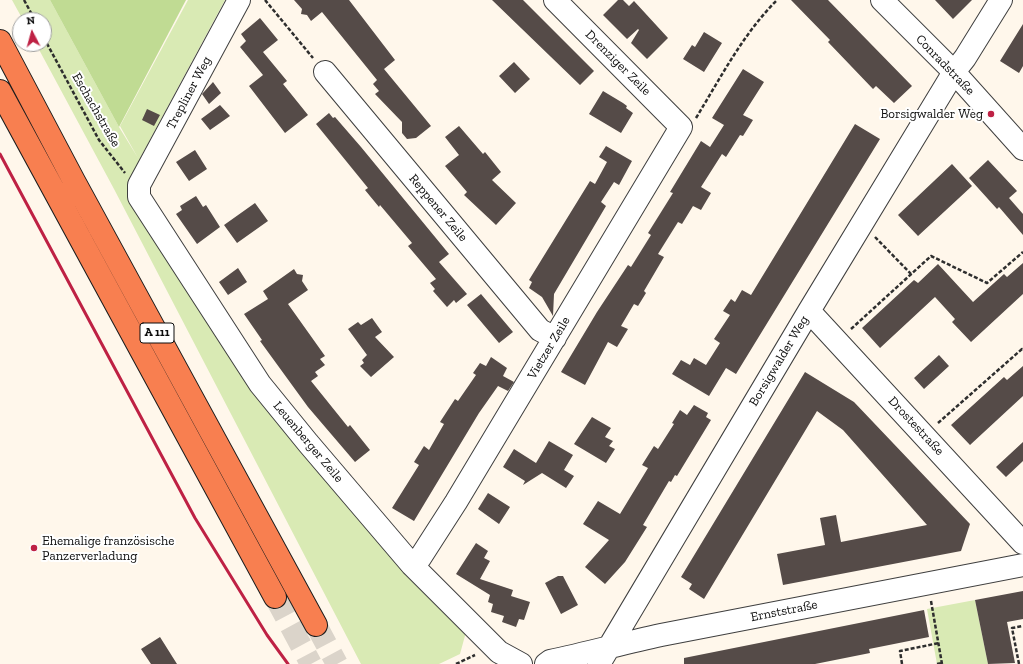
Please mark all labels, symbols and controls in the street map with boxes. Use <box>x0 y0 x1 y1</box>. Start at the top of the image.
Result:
north arrow <box>12 12 52 52</box>
text: N <box>26 14 36 27</box>
street label: Drenziger Zeile <box>582 27 654 99</box>
street label: Conradstraße <box>912 31 978 99</box>
street label: Trepliner Weg <box>163 54 215 132</box>
street label: Eschachstraße <box>68 70 124 150</box>
place label: Borsigwalder Weg <box>880 106 983 122</box>
marker: Borsigwalder Weg <box>986 109 996 119</box>
street label: Reppener Zeile <box>405 171 471 245</box>
street label: Borsigwalder Weg <box>746 313 812 409</box>
street label: Vietzer Zeile <box>524 314 574 382</box>
road number: A 111 <box>140 323 174 343</box>
street label: Drostestraße <box>885 393 947 459</box>
street label: Leuenberger Zeile <box>270 398 346 486</box>
place label: Ehemalige französische Panzerverladung <box>42 533 174 564</box>
marker: Ehemalige französische Panzerverladung <box>29 543 39 553</box>
street label: Ernststraße <box>749 597 819 625</box>

